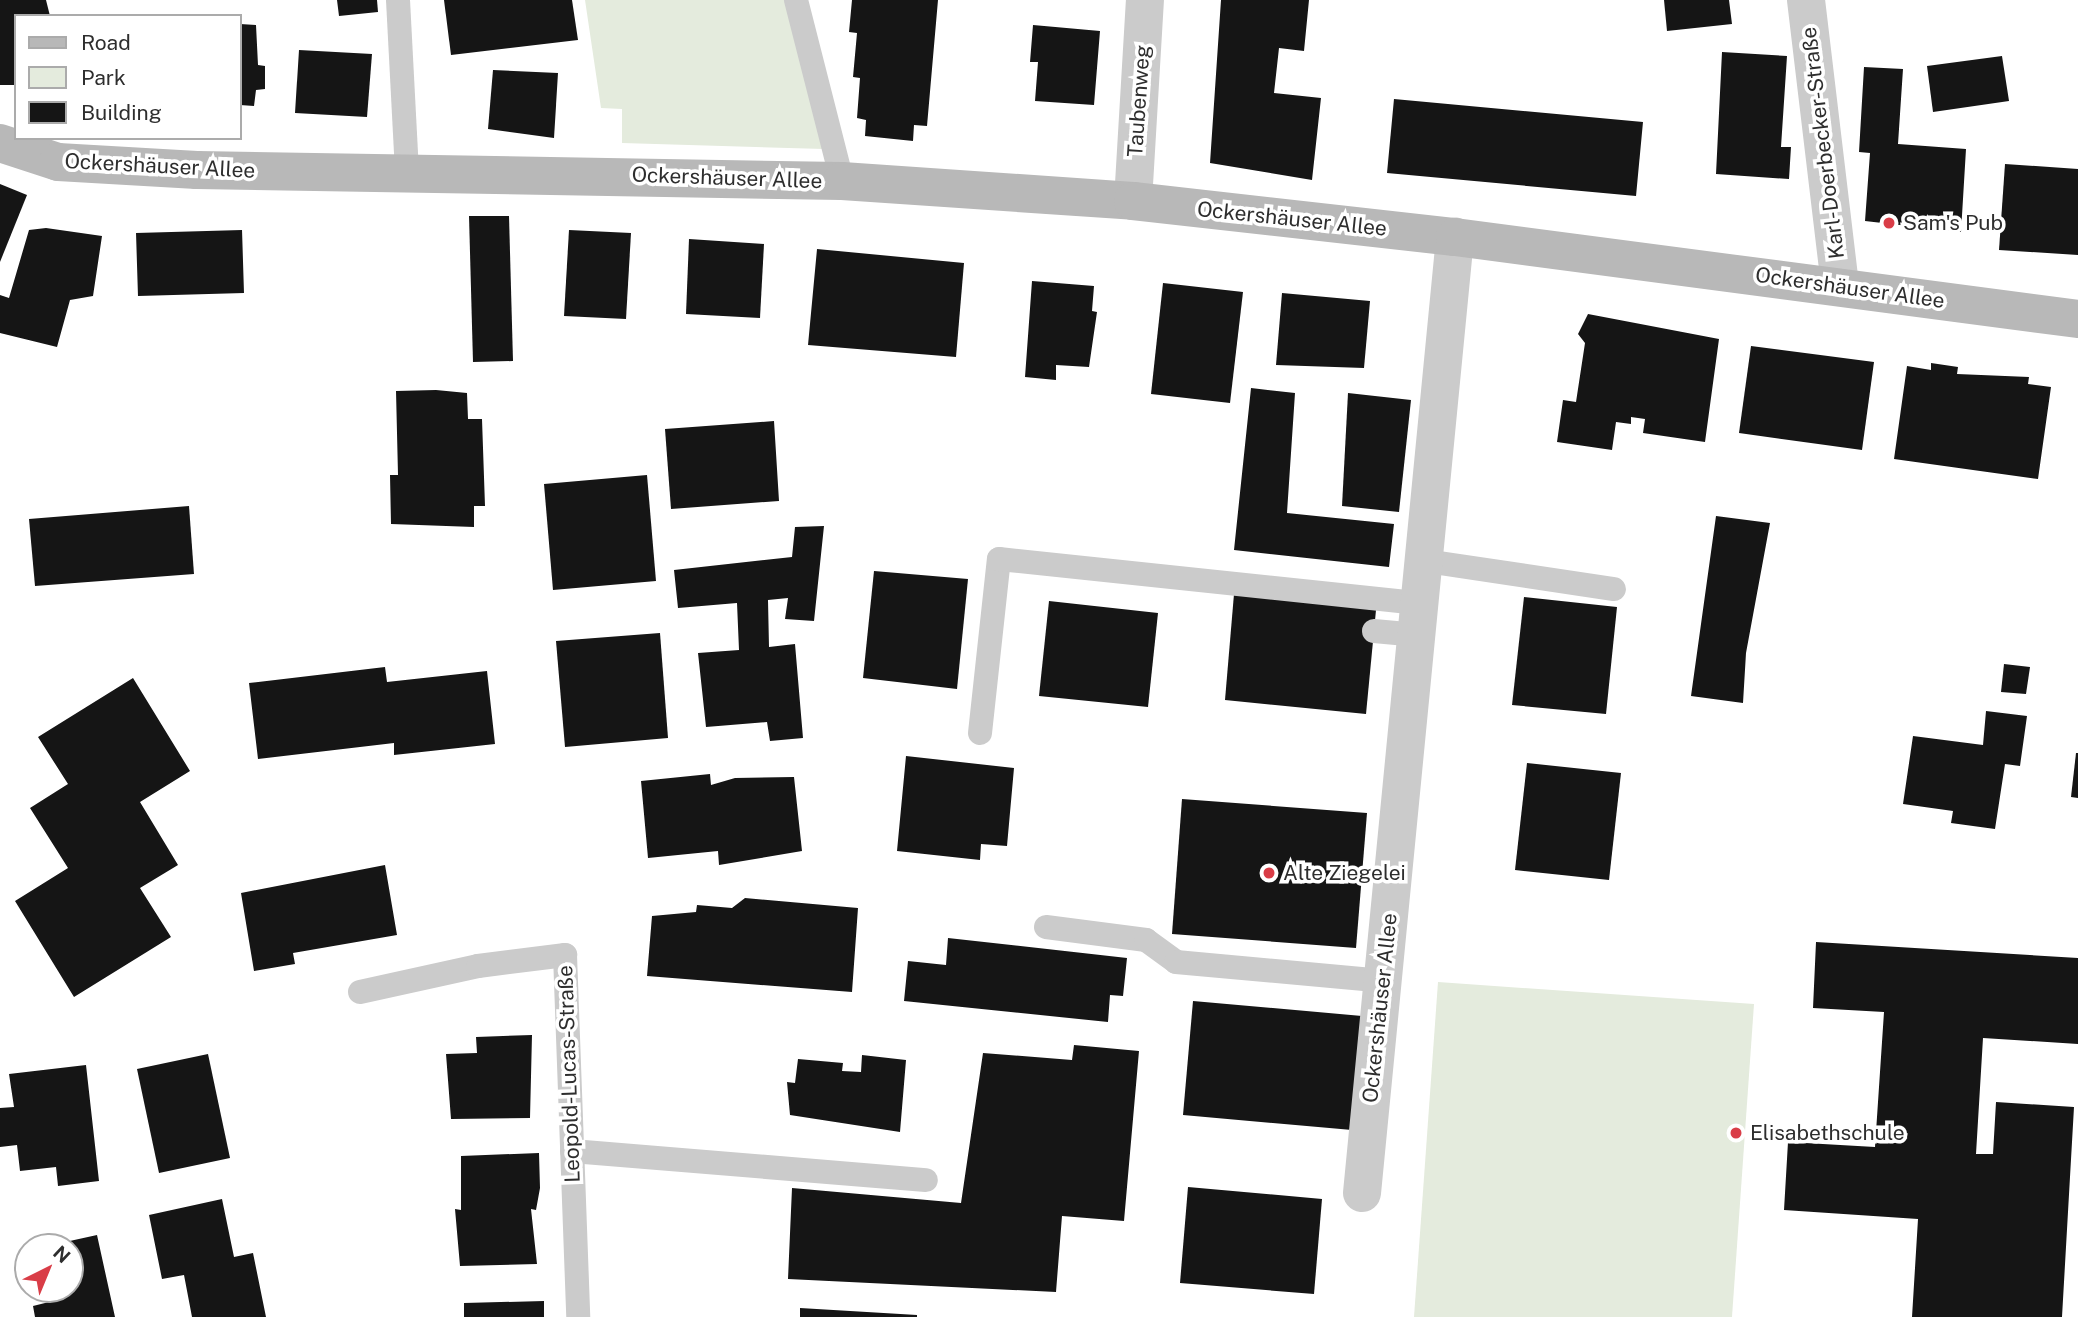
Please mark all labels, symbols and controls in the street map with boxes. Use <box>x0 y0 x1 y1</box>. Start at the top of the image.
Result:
legend <box>14 14 242 140</box>
street label: Karl-Doerbecker-Straße <box>1796 26 1850 260</box>
text: Road <box>81 30 131 55</box>
street label: Taubenweg <box>1123 44 1155 158</box>
text: Park <box>81 65 126 90</box>
text: Building <box>81 100 162 125</box>
street label: Ockershäuser Allee <box>64 148 256 184</box>
street label: Ockershäuser Allee <box>631 162 823 194</box>
street label: Ockershäuser Allee <box>1196 196 1388 242</box>
place label: Sam's Pub <box>1903 210 2003 236</box>
marker: Sam's Pub <box>1881 215 1897 231</box>
street label: Ockershäuser Allee <box>1754 262 1946 314</box>
place label: Alte Ziegelei <box>1283 860 1406 886</box>
marker: Alte Ziegelei <box>1261 865 1277 881</box>
street label: Ockershäuser Allee <box>1357 912 1403 1104</box>
street label: Leopold-Lucas-Straße <box>553 965 585 1183</box>
place label: Elisabethschule <box>1750 1120 1905 1146</box>
marker: Elisabethschule <box>1728 1125 1744 1141</box>
north arrow <box>14 1233 84 1303</box>
text: N <box>49 1241 75 1267</box>

